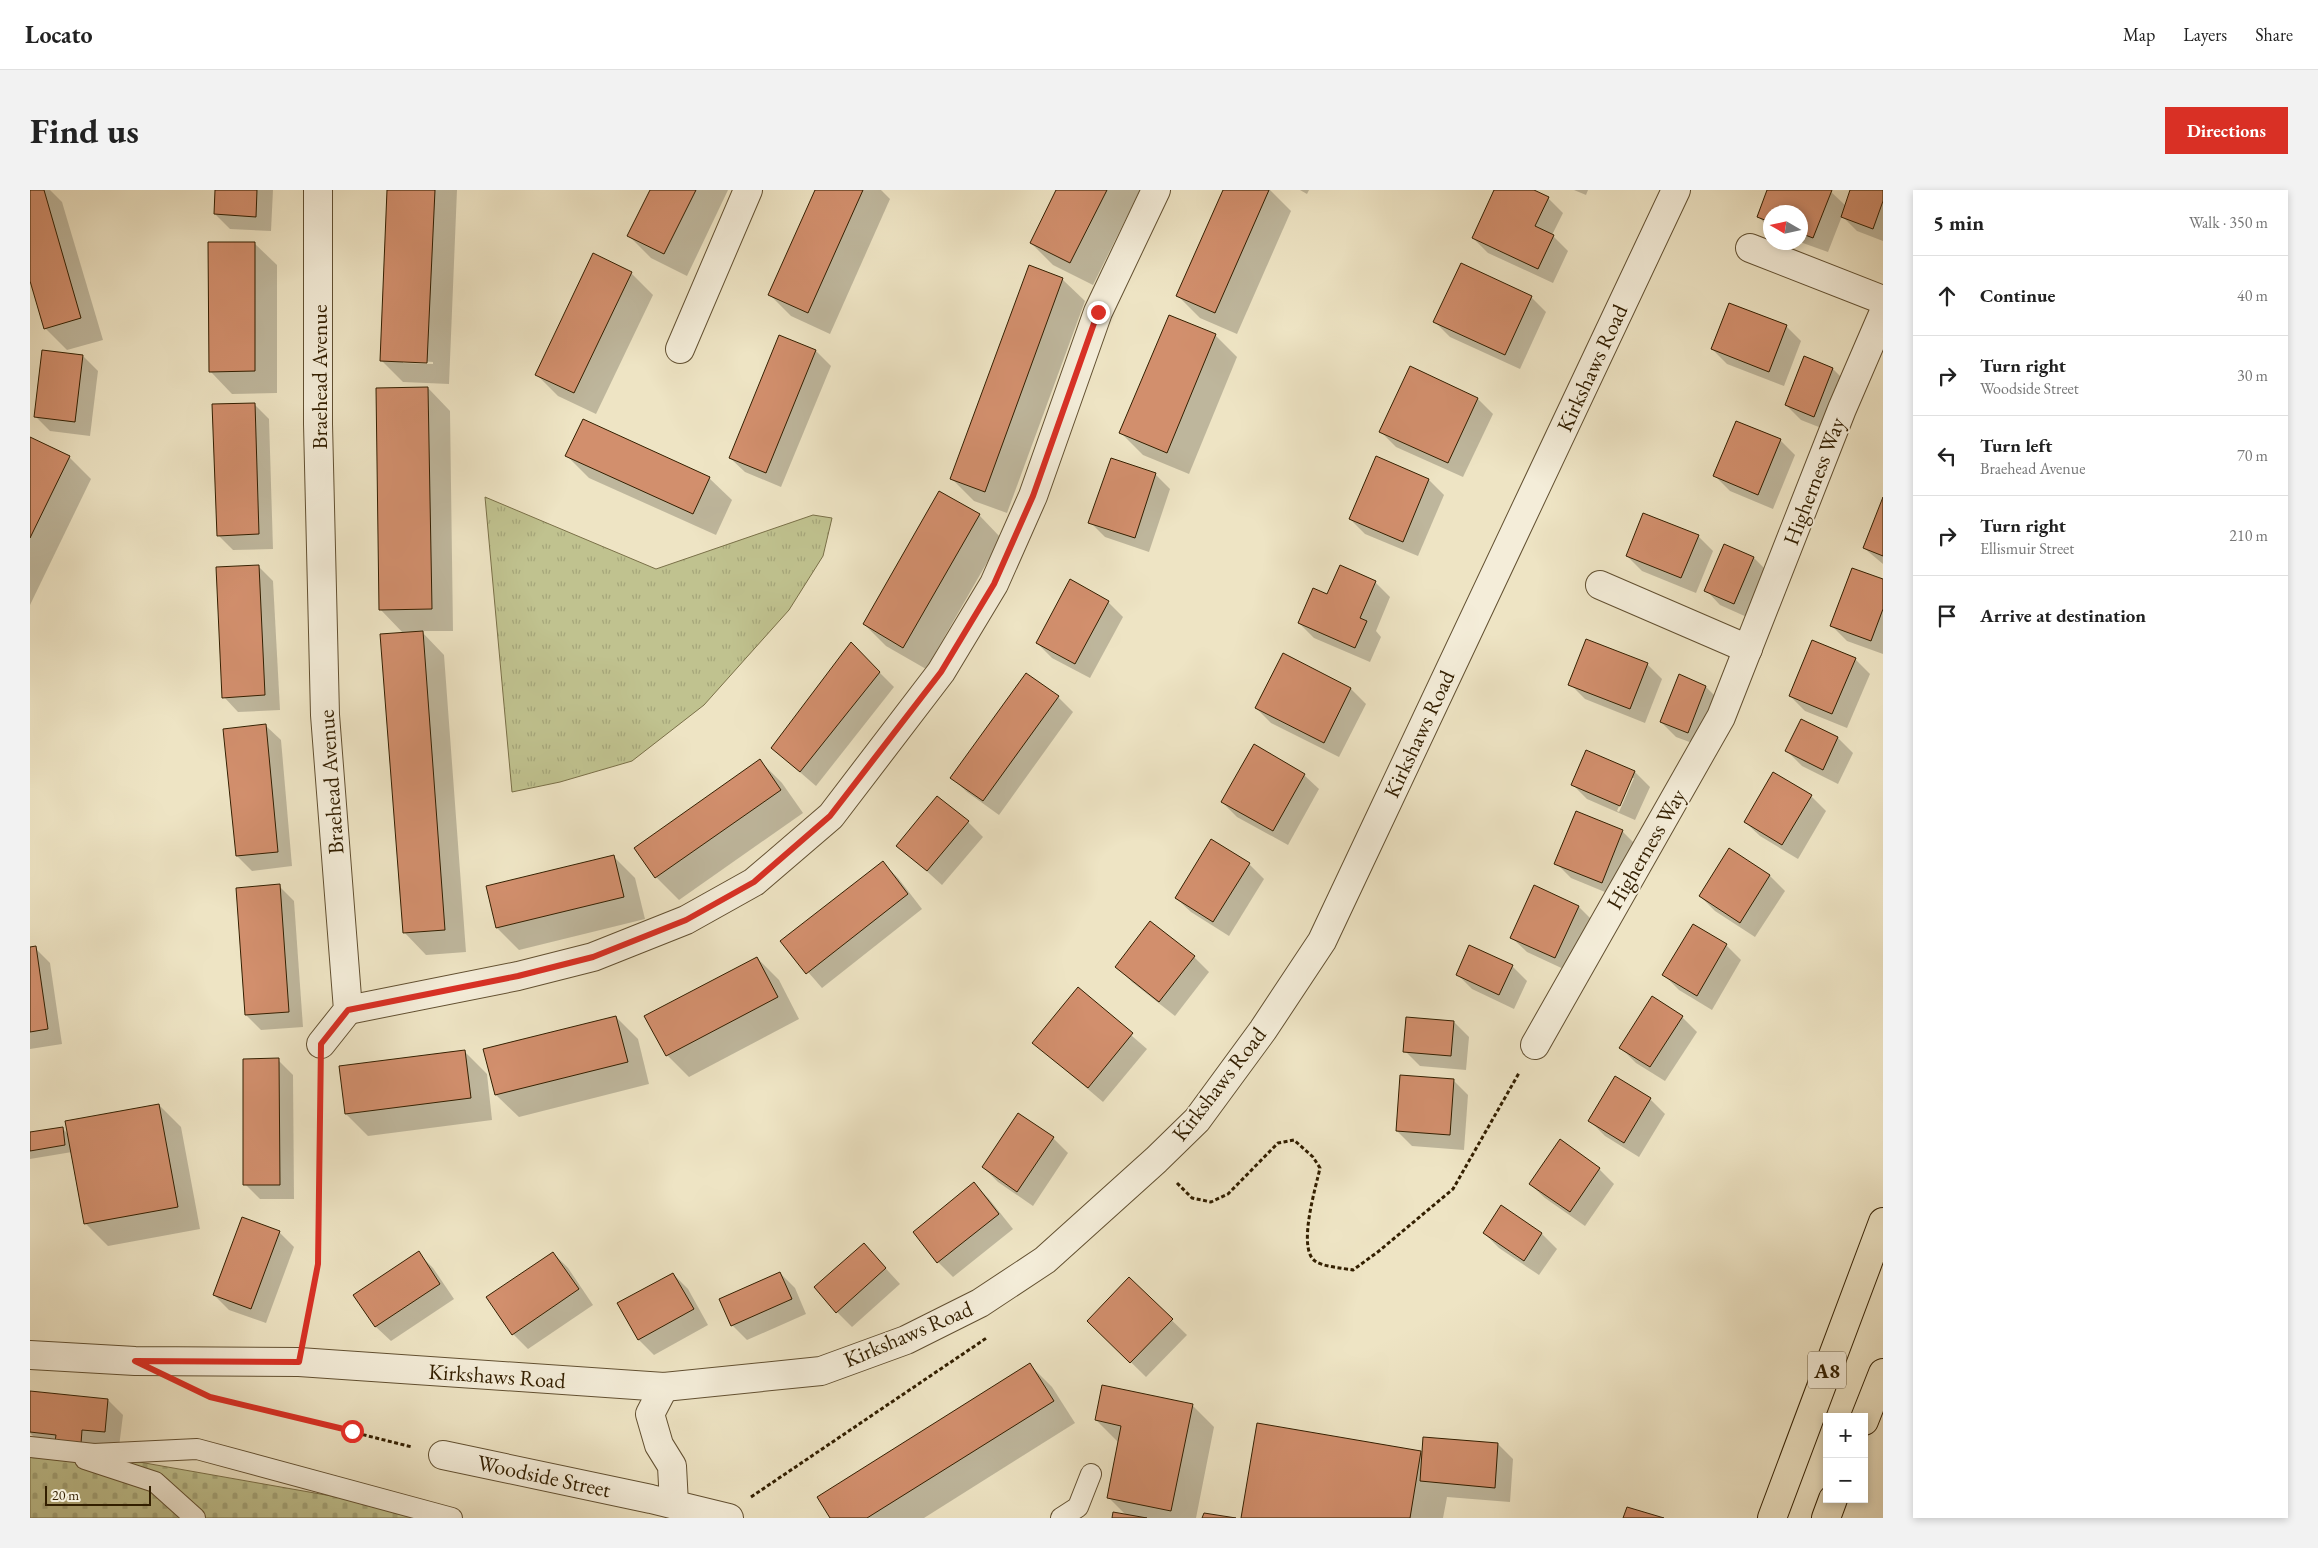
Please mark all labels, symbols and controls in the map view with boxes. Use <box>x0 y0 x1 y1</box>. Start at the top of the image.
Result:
text: Locato <box>25 19 93 50</box>
text: Map <box>2123 23 2155 46</box>
text: Layers <box>2183 23 2227 46</box>
text: Share <box>2255 23 2293 46</box>
button: Directions <box>2165 107 2288 154</box>
text: Find us <box>30 108 139 153</box>
north arrow <box>1763 205 1808 250</box>
text: 5 min <box>1933 209 1984 236</box>
text: Walk · 350 m <box>2189 212 2268 233</box>
icon: ahead <box>1933 282 1961 310</box>
text: Continue <box>1980 283 2055 308</box>
text: 40 m <box>2237 285 2268 306</box>
street label: Kirkshaws Road <box>1550 299 1635 436</box>
route end <box>1087 301 1110 324</box>
street label: Braehead Avenue <box>305 304 334 449</box>
text: Turn right <box>1980 353 2066 378</box>
icon: right <box>1933 362 1961 390</box>
text: 30 m <box>2237 365 2268 386</box>
text: Woodside Street <box>1980 378 2079 399</box>
street label: Higherness Way <box>1776 412 1852 549</box>
text: Turn left <box>1980 433 2052 458</box>
icon: left <box>1933 442 1961 470</box>
text: 70 m <box>2237 445 2268 466</box>
text: Braehead Avenue <box>1980 458 2085 479</box>
text: Turn right <box>1980 513 2066 538</box>
icon: right <box>1933 522 1961 550</box>
text: 210 m <box>2229 525 2268 546</box>
text: Ellismuir Street <box>1980 538 2074 559</box>
icon: arrive <box>1933 602 1961 630</box>
text: Arrive at destination <box>1980 603 2146 628</box>
street label: Kirkshaws Road <box>1377 665 1462 802</box>
street label: Braehead Avenue <box>311 708 351 855</box>
street label: Higherness Way <box>1600 783 1692 915</box>
street label: Kirkshaws Road <box>1165 1020 1273 1147</box>
street label: Kirkshaws Road <box>839 1293 978 1374</box>
road number: A8 <box>1808 1352 1846 1388</box>
street label: Kirkshaws Road <box>427 1357 567 1395</box>
map controls <box>1823 1413 1868 1503</box>
button: + <box>1823 1413 1868 1458</box>
route start <box>341 1420 364 1443</box>
street label: Woodside Street <box>475 1448 614 1504</box>
button: − <box>1823 1458 1868 1503</box>
scale bar <box>45 1483 151 1506</box>
text: 20 m <box>52 1486 79 1504</box>

